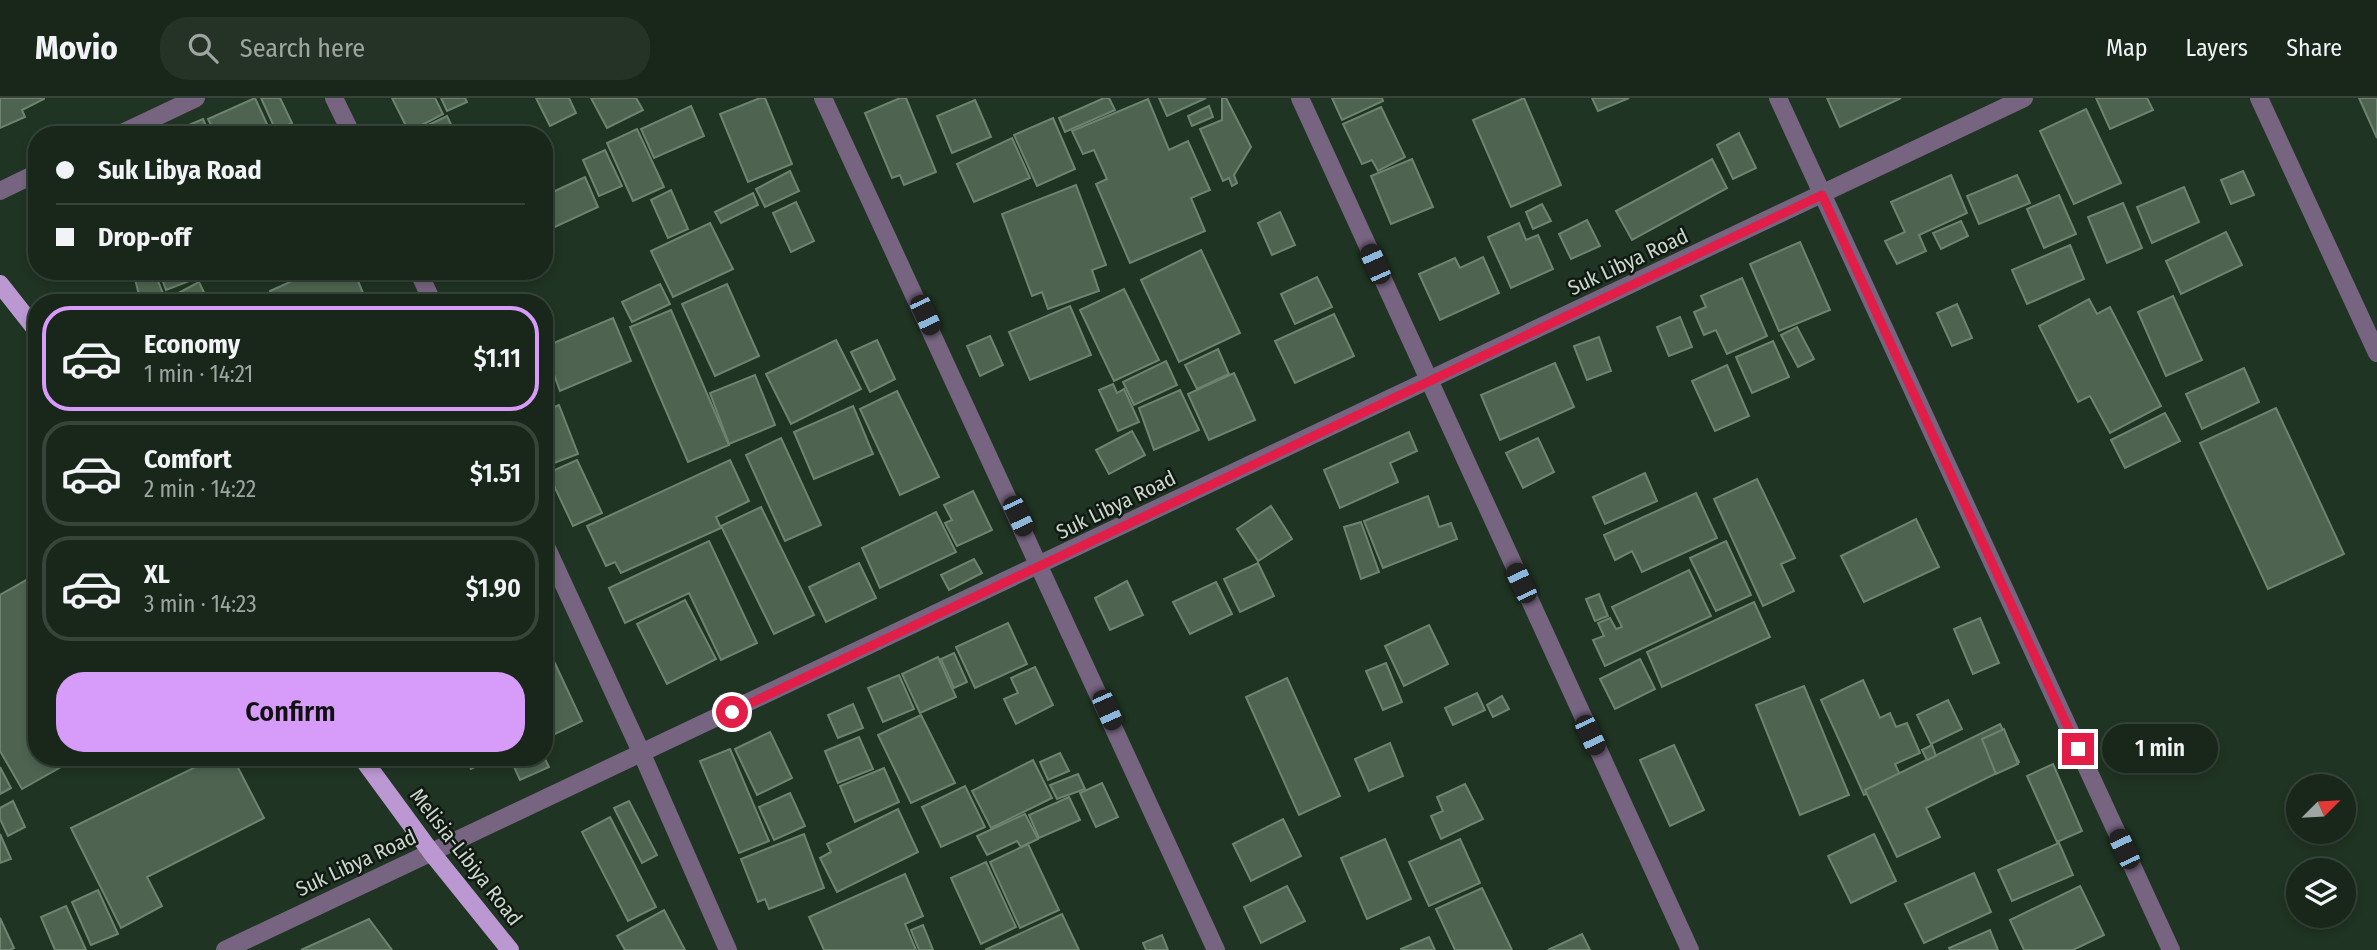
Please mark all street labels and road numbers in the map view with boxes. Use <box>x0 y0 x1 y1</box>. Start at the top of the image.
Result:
street label: Suk Libya Road <box>1564 223 1692 301</box>
street label: Suk Libya Road <box>1052 465 1180 545</box>
street label: Melisia-Libiya Road <box>404 783 528 931</box>
street label: Suk Libya Road <box>292 824 420 902</box>

